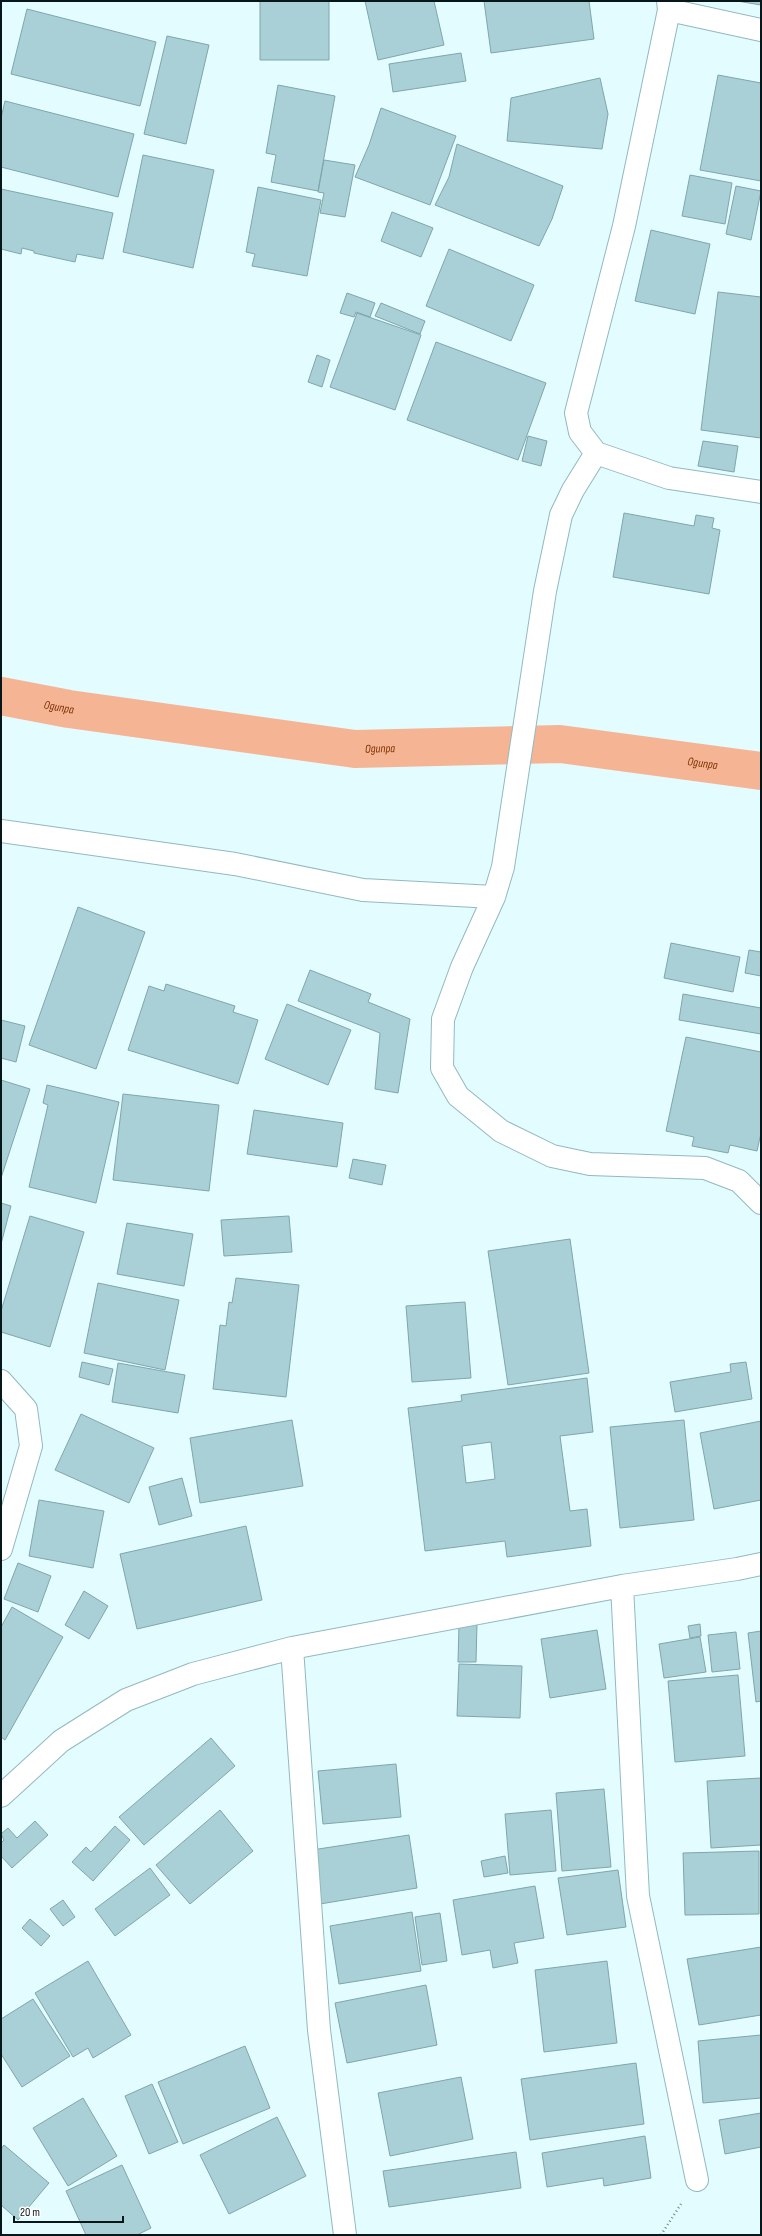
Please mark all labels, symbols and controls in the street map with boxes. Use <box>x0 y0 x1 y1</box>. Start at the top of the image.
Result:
water label: Ogunpa <box>43 697 75 718</box>
water label: Ogunpa <box>365 741 395 757</box>
water label: Ogunpa <box>687 754 719 773</box>
scale bar <box>14 2198 123 2224</box>
text: 20 m <box>20 2205 40 2220</box>

